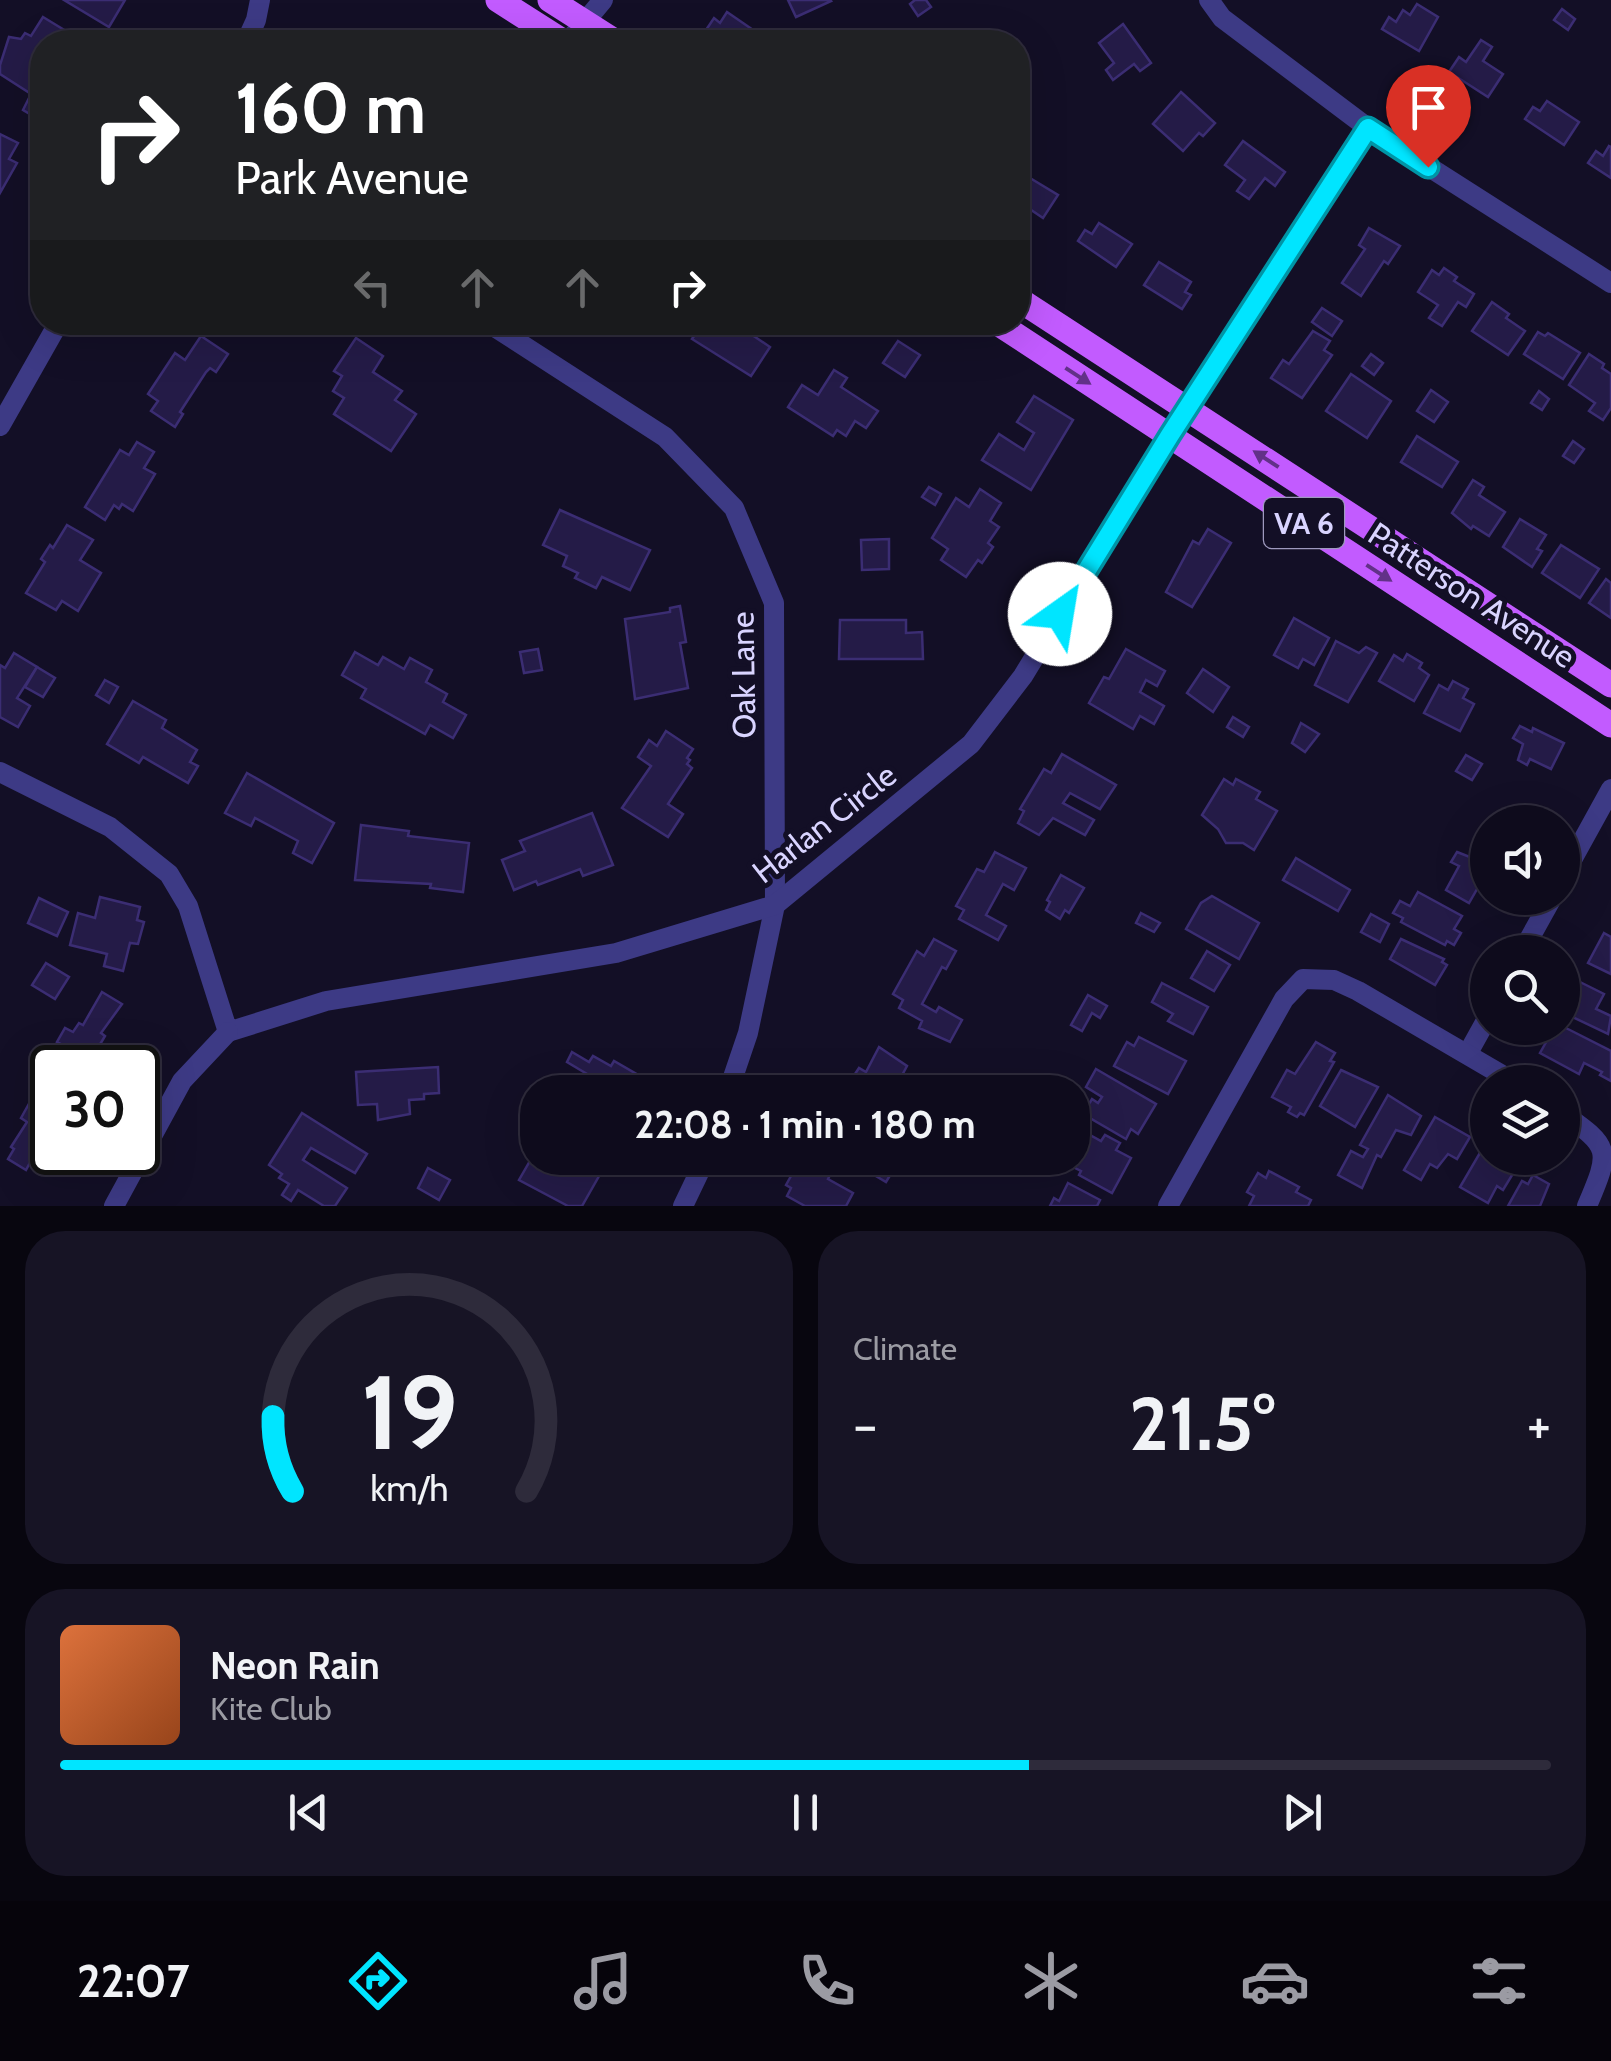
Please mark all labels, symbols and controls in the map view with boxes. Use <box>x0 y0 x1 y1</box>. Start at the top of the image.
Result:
text: 160 m <box>235 65 426 151</box>
pin <box>1386 65 1471 168</box>
icon: right <box>70 70 200 200</box>
icon: arrive <box>1401 80 1456 135</box>
text: Park Avenue <box>235 151 469 205</box>
icon: left <box>345 260 400 315</box>
icon: ahead <box>450 260 505 315</box>
icon: ahead <box>555 260 610 315</box>
icon: right <box>660 260 715 315</box>
one-way arrow <box>1064 366 1092 384</box>
one-way arrow <box>1252 451 1279 469</box>
road number: VA 6 <box>1264 498 1344 548</box>
street label: Patterson Avenue <box>1361 514 1583 676</box>
position arrow <box>1008 562 1112 666</box>
one-way arrow <box>1366 563 1393 581</box>
street label: Oak Lane <box>722 611 764 739</box>
street label: Harlan Circle <box>745 755 903 891</box>
map controls <box>1470 805 1580 1175</box>
button: sound <box>1470 805 1580 915</box>
button: search <box>1470 935 1580 1045</box>
speed limit sign: 30 <box>30 1045 160 1175</box>
button: layers <box>1470 1065 1580 1175</box>
text: 22:08 · 1 min · 180 m <box>634 1101 976 1148</box>
text: Climate <box>853 1329 957 1368</box>
text: 19 <box>361 1349 457 1475</box>
text: 21.5° <box>1129 1378 1275 1469</box>
text: − <box>853 1391 877 1458</box>
text: + <box>1527 1391 1551 1458</box>
text: km/h <box>370 1467 448 1510</box>
text: Neon Rain <box>210 1642 380 1689</box>
text: Kite Club <box>210 1689 332 1728</box>
icon: previous <box>281 1785 336 1840</box>
icon: pause <box>778 1785 833 1840</box>
icon: next <box>1275 1785 1330 1840</box>
icon: directions <box>343 1946 413 2016</box>
icon: music <box>568 1946 638 2016</box>
icon: phone <box>792 1946 862 2016</box>
icon: climate <box>1016 1946 1086 2016</box>
icon: car <box>1240 1946 1310 2016</box>
icon: filters <box>1464 1946 1534 2016</box>
text: 22:07 <box>77 1954 189 2008</box>

